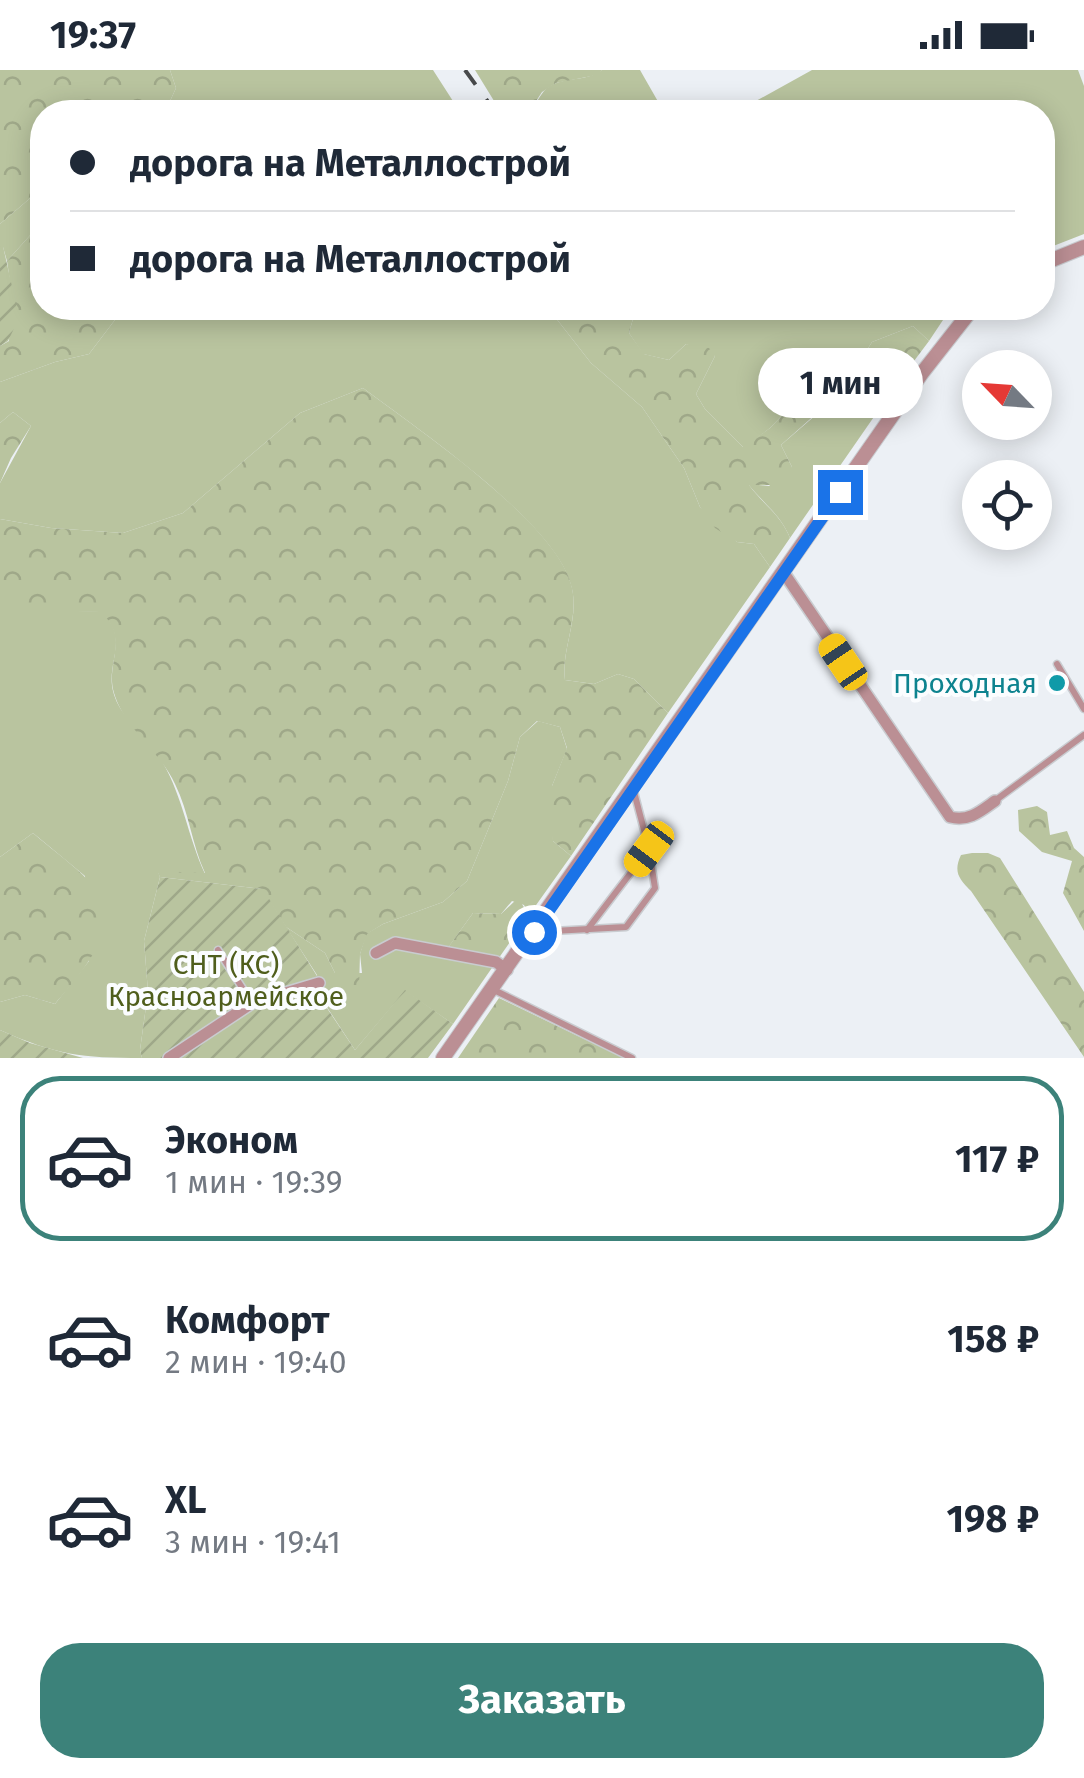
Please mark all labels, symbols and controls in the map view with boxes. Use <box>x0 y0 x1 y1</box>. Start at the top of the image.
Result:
text: 19:37 <box>50 12 136 58</box>
text: дорога на Металлострой <box>130 140 571 186</box>
text: дорога на Металлострой <box>130 236 571 282</box>
callout: 1 мин <box>758 347 922 417</box>
north arrow <box>962 350 1052 440</box>
map controls <box>962 350 1052 550</box>
text: 1 мин <box>800 364 881 402</box>
button: locate <box>962 460 1052 550</box>
route end <box>818 470 863 515</box>
car <box>814 629 872 695</box>
place label: Проходная <box>893 667 1037 700</box>
marker: Проходная <box>1046 672 1068 694</box>
car <box>619 816 679 882</box>
route start <box>512 910 557 955</box>
park label: СНТ (КС) Красноармейское <box>108 948 344 1013</box>
icon: car <box>45 1114 135 1204</box>
text: Эконом <box>165 1117 298 1163</box>
text: 117 ₽ <box>955 1136 1039 1182</box>
text: 1 мин · 19:39 <box>165 1163 343 1201</box>
icon: car <box>45 1294 135 1384</box>
text: Комфорт <box>165 1297 329 1343</box>
text: 158 ₽ <box>947 1316 1039 1362</box>
text: 2 мин · 19:40 <box>165 1343 347 1381</box>
icon: car <box>45 1474 135 1564</box>
text: XL <box>165 1477 207 1523</box>
text: 198 ₽ <box>946 1496 1039 1542</box>
text: 3 мин · 19:41 <box>165 1523 341 1561</box>
button: Заказать <box>40 1643 1044 1758</box>

